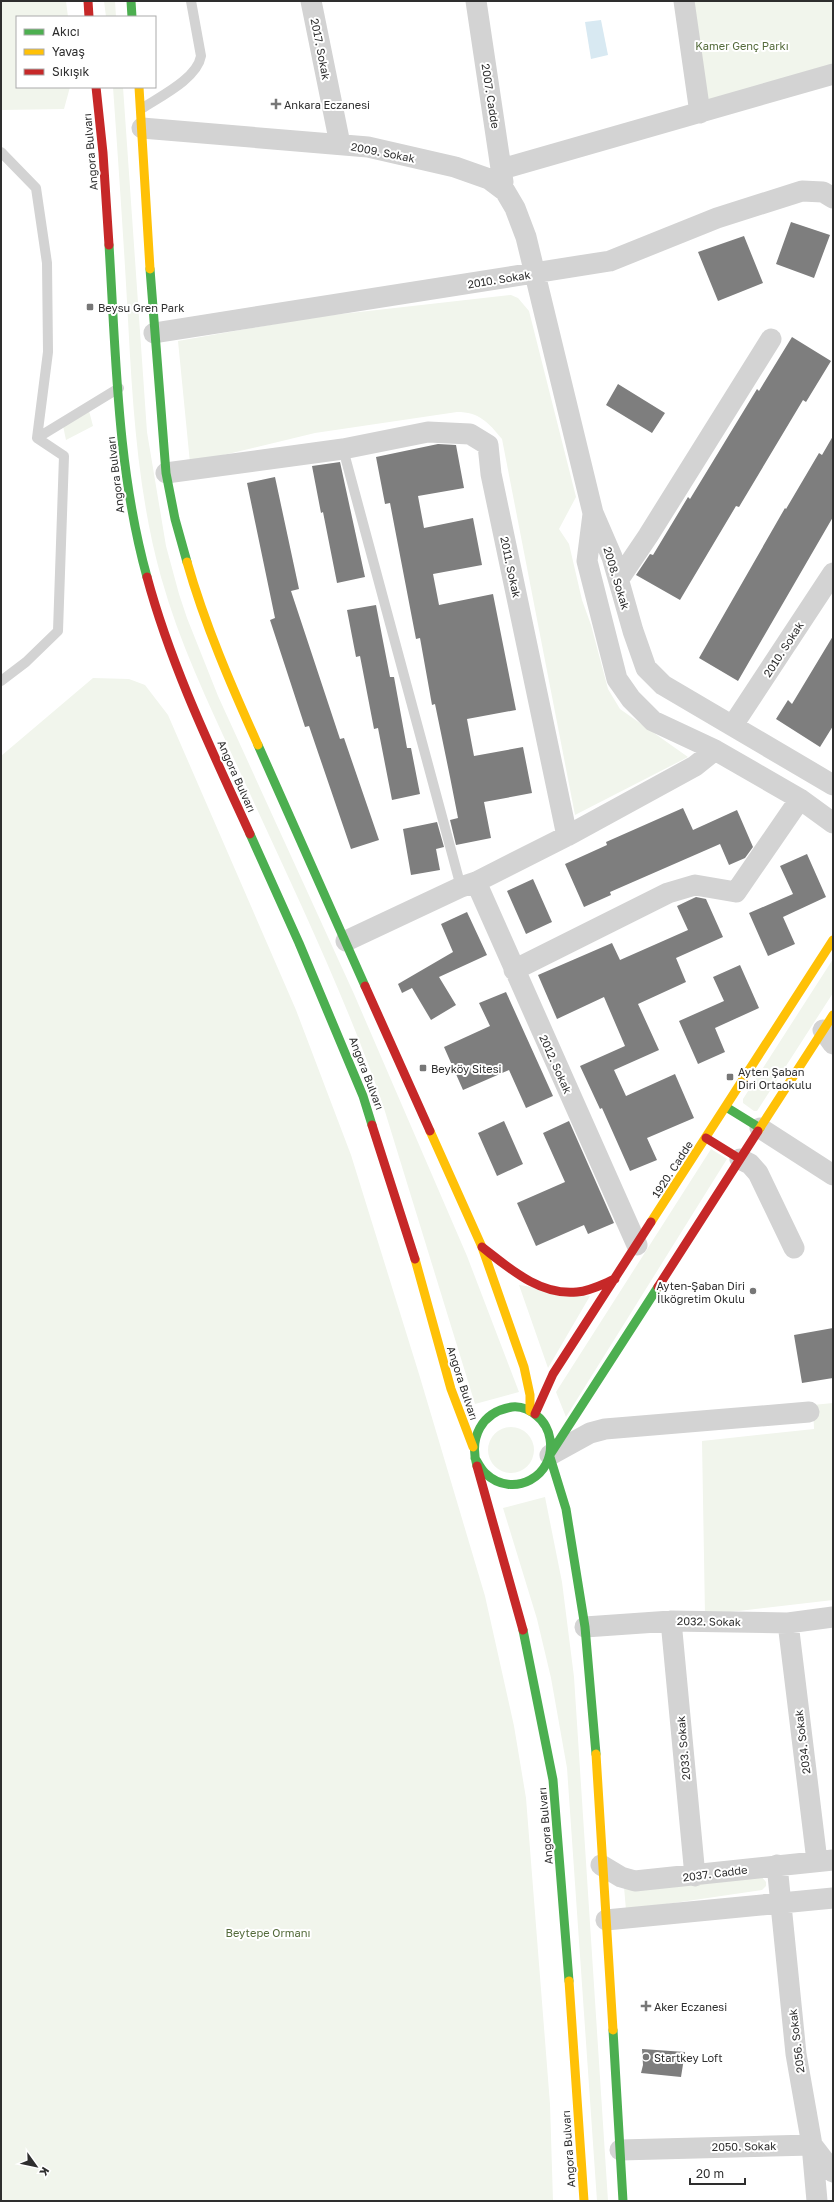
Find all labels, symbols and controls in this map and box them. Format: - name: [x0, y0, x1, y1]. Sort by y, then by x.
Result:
- legend: [16, 16, 156, 88]
- street label: 2017. Sokak: [309, 17, 333, 81]
- text: Akıcı: [52, 24, 80, 39]
- park label: Kamer Genç Parkı: [695, 39, 789, 52]
- text: Yavaş: [52, 44, 85, 59]
- street label: 2007. Cadde: [479, 63, 503, 129]
- text: Sıkışık: [52, 64, 89, 79]
- place label: Ankara Eczanesi: [284, 98, 370, 111]
- marker: Ankara Eczanesi: [271, 99, 281, 109]
- street label: Angora Bulvarı: [80, 113, 100, 191]
- street label: 2009. Sokak: [350, 139, 416, 165]
- street label: 2010. Sokak: [467, 268, 531, 290]
- place label: Beysu Gren Park: [98, 301, 185, 314]
- marker: Beysu Gren Park: [85, 302, 95, 312]
- street label: Angora Bulvarı: [104, 436, 126, 514]
- street label: 2011. Sokak: [498, 535, 524, 599]
- street label: 2008. Sokak: [601, 545, 633, 611]
- street label: 2010. Sokak: [760, 619, 806, 679]
- street label: Angora Bulvarı: [215, 738, 259, 814]
- street label: 2012. Sokak: [537, 1033, 575, 1095]
- street label: Angora Bulvarı: [347, 1035, 387, 1111]
- place label: Beyköy Sitesi: [431, 1062, 502, 1075]
- marker: Beyköy Sitesi: [418, 1063, 428, 1073]
- place label: Ayten Şaban Diri Ortaokulu: [738, 1065, 812, 1091]
- marker: Ayten Şaban Diri Ortaokulu: [725, 1072, 735, 1082]
- street label: 1920. Cadde: [649, 1138, 695, 1200]
- place label: Ayten-Şaban Diri İlköğretim Okulu: [656, 1279, 745, 1305]
- marker: Ayten-Şaban Diri İlköğretim Okulu: [748, 1286, 758, 1296]
- street label: Angora Bulvarı: [445, 1344, 481, 1422]
- street label: 2032. Sokak: [677, 1614, 741, 1628]
- street label: 2034. Sokak: [792, 1709, 812, 1775]
- street label: 2033. Sokak: [674, 1715, 692, 1781]
- street label: Angora Bulvarı: [535, 1787, 555, 1865]
- street label: 2037. Cadde: [682, 1863, 748, 1883]
- park label: Beytepe Ormanı: [226, 1926, 310, 1939]
- place label: Aker Eczanesi: [654, 2000, 727, 2013]
- marker: Aker Eczanesi: [641, 2001, 651, 2011]
- street label: 2056. Sokak: [786, 2008, 806, 2074]
- place label: Startkey Loft: [654, 2051, 723, 2064]
- marker: Startkey Loft: [641, 2052, 651, 2062]
- street label: Angora Bulvarı: [559, 2110, 577, 2188]
- street label: 2050. Sokak: [712, 2139, 776, 2153]
- north arrow: [16, 2146, 56, 2186]
- scale bar: [690, 2160, 745, 2186]
- text: K: [37, 2165, 52, 2179]
- text: 20 m: [696, 2166, 724, 2181]

